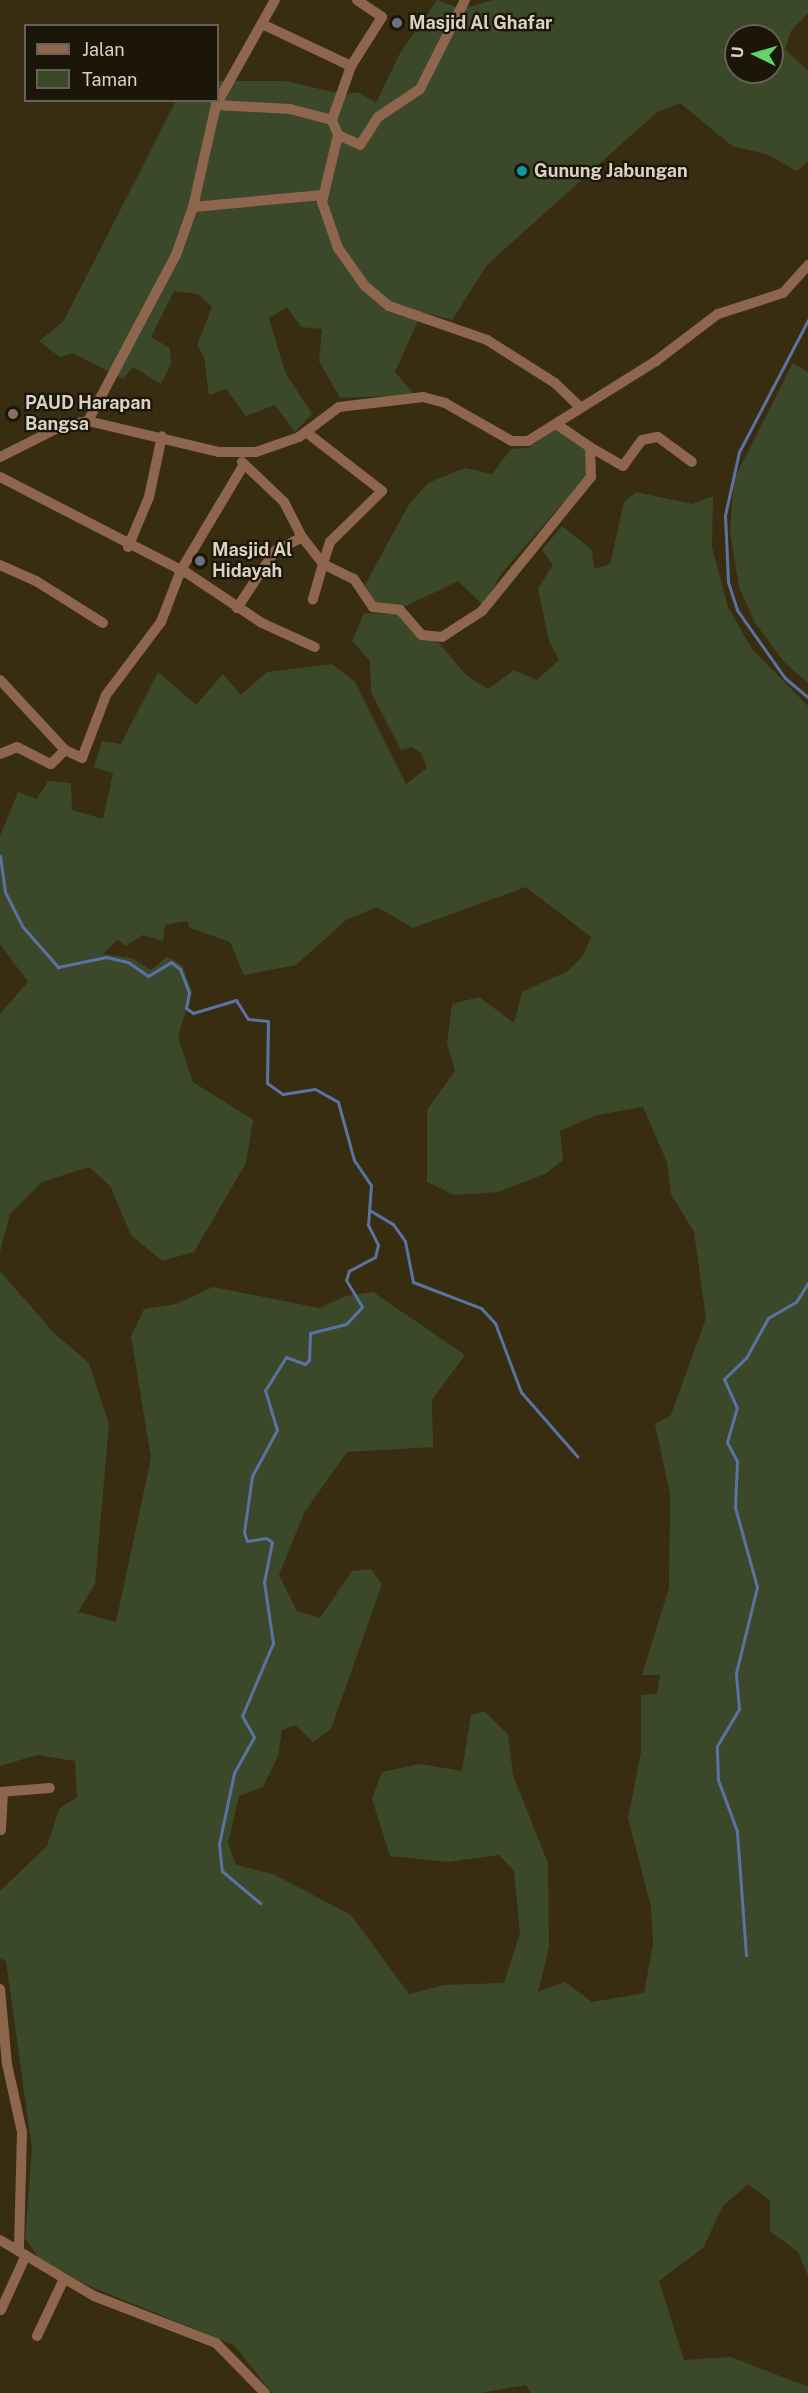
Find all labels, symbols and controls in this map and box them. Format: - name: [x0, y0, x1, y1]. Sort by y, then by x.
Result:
- place label: Masjid Al Ghafar: [409, 12, 552, 34]
- marker: Masjid Al Ghafar: [390, 16, 404, 30]
- legend: [24, 24, 219, 102]
- north arrow: [724, 24, 784, 84]
- text: Jalan: [82, 39, 125, 60]
- text: U: [728, 46, 748, 59]
- text: Taman: [82, 69, 137, 90]
- place label: Gunung Jabungan: [534, 160, 688, 182]
- marker: Gunung Jabungan: [515, 164, 529, 178]
- place label: PAUD Harapan Bangsa: [25, 393, 151, 436]
- marker: PAUD Harapan Bangsa: [6, 407, 20, 421]
- place label: Masjid Al Hidayah: [212, 540, 292, 582]
- marker: Masjid Al Hidayah: [193, 554, 207, 568]

